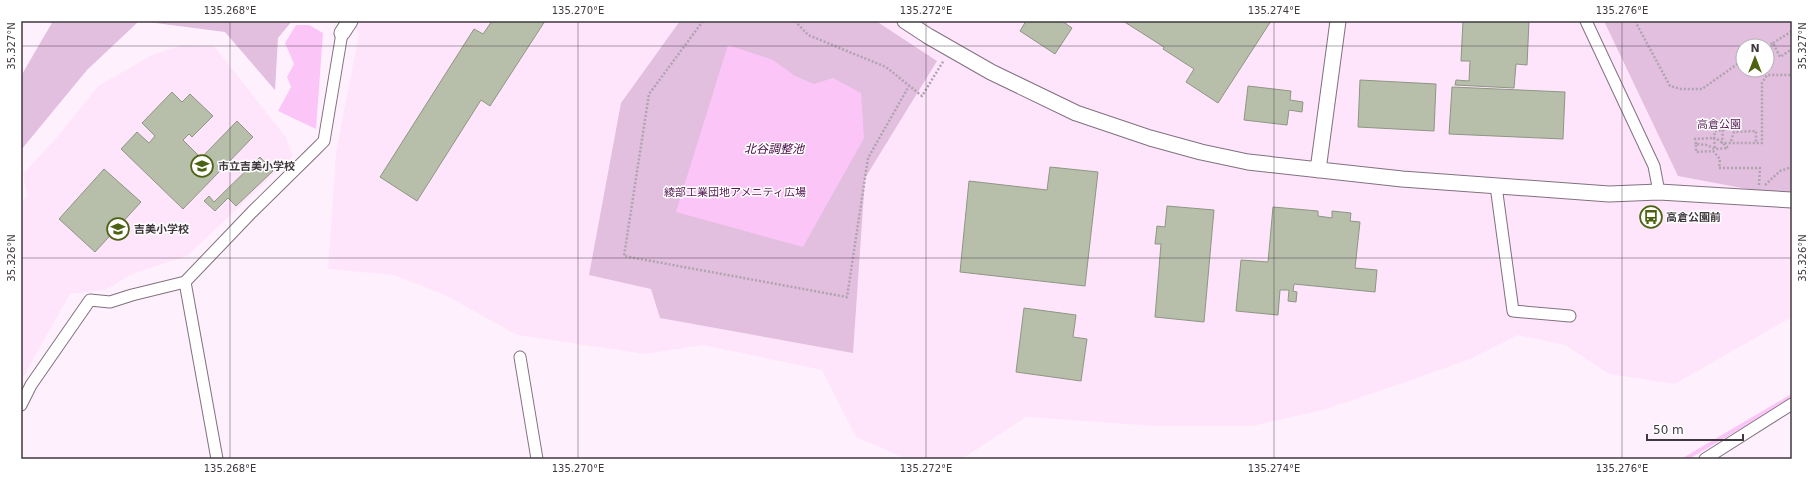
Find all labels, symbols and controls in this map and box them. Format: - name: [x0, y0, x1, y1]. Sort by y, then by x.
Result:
- text: 135.268°E: [204, 5, 256, 16]
- text: 135.270°E: [552, 5, 604, 16]
- text: 135.272°E: [900, 5, 952, 16]
- text: 135.274°E: [1248, 5, 1300, 16]
- text: 135.276°E: [1596, 5, 1648, 16]
- text: 35.327°N: [6, 22, 17, 70]
- text: 35.327°N: [1797, 22, 1808, 70]
- north arrow: [1735, 38, 1775, 78]
- text: N: [1750, 42, 1760, 55]
- park label: 高倉公園: [1697, 118, 1741, 131]
- water label: 北谷調整池: [744, 142, 805, 156]
- school or university icon: 市立吉美小学校: [189, 153, 215, 179]
- place label: 市立吉美小学校: [218, 160, 295, 173]
- park label: 綾部工業団地アメニティ広場: [664, 186, 806, 199]
- bus stop icon: 高倉公園前: [1638, 204, 1664, 230]
- place label: 高倉公園前: [1666, 211, 1721, 224]
- school or university icon: 吉美小学校: [105, 216, 131, 242]
- place label: 吉美小学校: [134, 223, 189, 236]
- text: 35.326°N: [6, 234, 17, 282]
- text: 35.326°N: [1797, 234, 1808, 282]
- scale bar: [1647, 416, 1743, 442]
- text: 50 m: [1653, 423, 1684, 437]
- text: 135.268°E: [204, 463, 256, 474]
- text: 135.270°E: [552, 463, 604, 474]
- text: 135.272°E: [900, 463, 952, 474]
- text: 135.274°E: [1248, 463, 1300, 474]
- text: 135.276°E: [1596, 463, 1648, 474]

